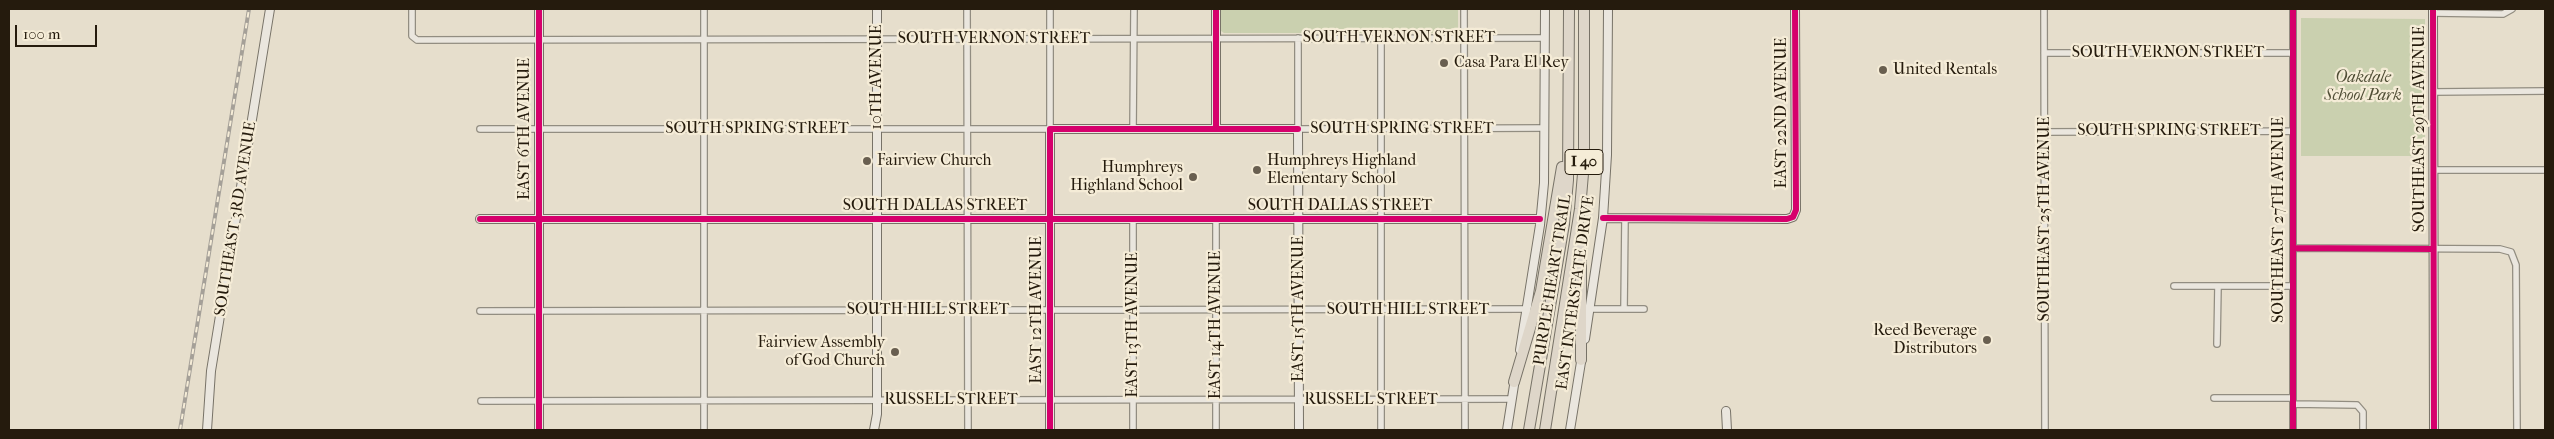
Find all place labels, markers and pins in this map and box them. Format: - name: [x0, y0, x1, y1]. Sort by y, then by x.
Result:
- place label: Casa Para El Rey: [1454, 53, 1569, 73]
- marker: Casa Para El Rey: [1438, 57, 1450, 69]
- place label: United Rentals: [1893, 60, 1997, 80]
- marker: United Rentals: [1877, 64, 1889, 76]
- place label: Fairview Church: [877, 151, 992, 171]
- place label: Humphreys Highland Elementary School: [1267, 151, 1416, 189]
- marker: Fairview Church: [861, 155, 873, 167]
- place label: Humphreys Highland School: [1070, 158, 1183, 196]
- marker: Humphreys Highland Elementary School: [1251, 164, 1263, 176]
- marker: Humphreys Highland School: [1187, 171, 1199, 183]
- place label: Reed Beverage Distributors: [1873, 321, 1977, 359]
- place label: Fairview Assembly of God Church: [758, 333, 885, 371]
- marker: Reed Beverage Distributors: [1981, 334, 1993, 346]
- marker: Fairview Assembly of God Church: [889, 346, 901, 358]

